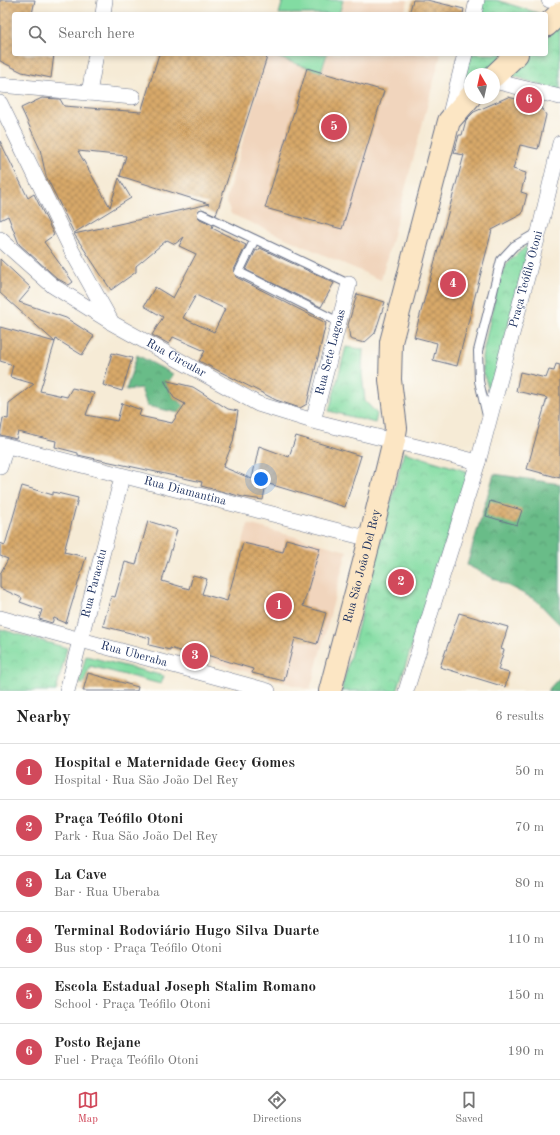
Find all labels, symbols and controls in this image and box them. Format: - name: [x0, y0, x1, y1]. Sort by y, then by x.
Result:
- search box: [12, 12, 548, 56]
- icon: search: [26, 23, 48, 45]
- text: Search here: [58, 27, 135, 42]
- north arrow: [464, 68, 500, 104]
- pin: 6: [516, 85, 542, 115]
- pin: 5: [321, 112, 347, 142]
- street label: Praça Teófilo Otoni: [508, 229, 545, 329]
- pin: 4: [440, 269, 466, 299]
- street label: Rua Sete Lagoas: [314, 308, 348, 396]
- street label: Rua Circular: [144, 337, 208, 380]
- your location: [251, 469, 271, 489]
- street label: Rua Diamantina: [142, 475, 228, 508]
- street label: Rua São João Del Rey: [342, 508, 383, 624]
- street label: Rua Paracatu: [80, 547, 109, 619]
- pin: 2: [388, 567, 414, 597]
- pin: 1: [266, 591, 292, 621]
- street label: Rua Uberaba: [100, 640, 169, 669]
- pin: 3: [182, 641, 208, 671]
- text: Nearby: [16, 709, 71, 726]
- text: 6 results: [495, 710, 544, 723]
- text: Hospital e Maternidade Gecy Gomes: [54, 756, 295, 771]
- text: 1: [25, 765, 33, 778]
- text: 50 m: [515, 765, 544, 778]
- text: Hospital · Rua São João Del Rey: [54, 774, 238, 787]
- text: Praça Teófilo Otoni: [54, 812, 183, 827]
- text: 2: [25, 821, 33, 834]
- text: 70 m: [515, 821, 544, 834]
- text: Park · Rua São João Del Rey: [54, 830, 218, 843]
- text: La Cave: [54, 868, 107, 883]
- text: 3: [25, 877, 33, 890]
- text: 80 m: [515, 877, 544, 890]
- text: Bar · Rua Uberaba: [54, 886, 160, 899]
- text: Terminal Rodoviário Hugo Silva Duarte: [54, 924, 319, 939]
- text: 4: [25, 933, 33, 946]
- text: 110 m: [507, 933, 544, 946]
- text: Bus stop · Praça Teófilo Otoni: [54, 942, 222, 955]
- text: Escola Estadual Joseph Stalim Romano: [54, 980, 316, 995]
- text: 5: [25, 989, 33, 1002]
- text: 150 m: [507, 989, 544, 1002]
- text: School · Praça Teófilo Otoni: [54, 998, 210, 1011]
- text: Posto Rejane: [54, 1036, 141, 1051]
- text: 6: [25, 1045, 33, 1058]
- text: 190 m: [507, 1045, 544, 1058]
- text: Fuel · Praça Teófilo Otoni: [54, 1054, 198, 1067]
- tab: Map: [77, 1089, 99, 1127]
- tab: Directions: [253, 1089, 301, 1127]
- tab: Saved: [455, 1089, 483, 1127]

